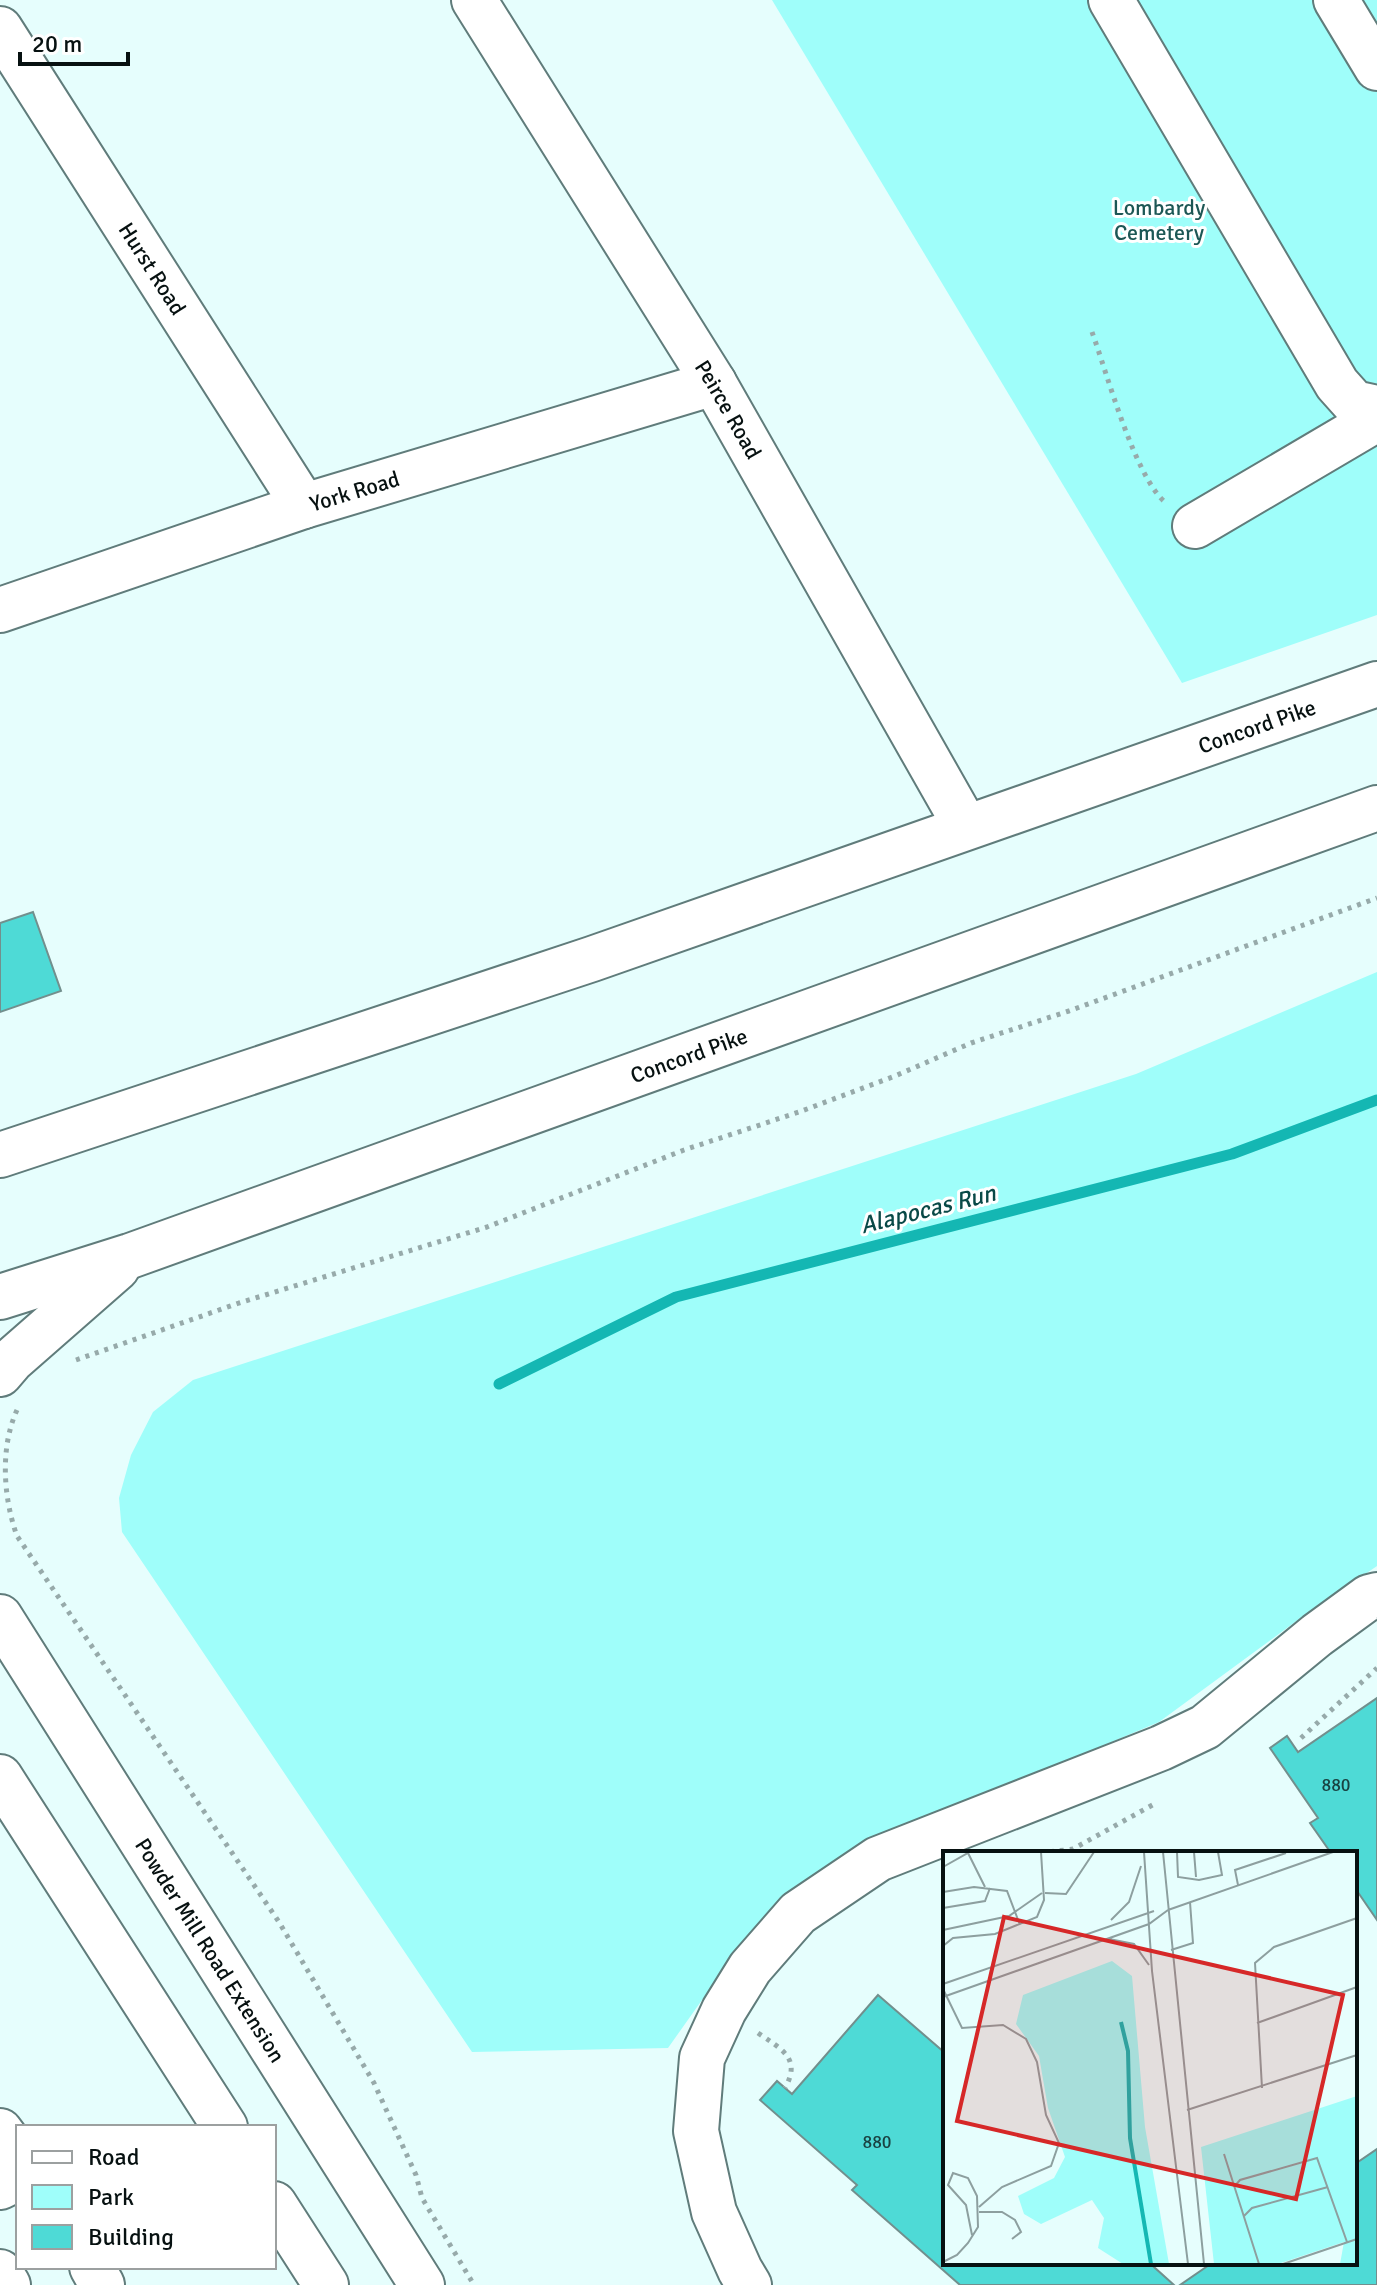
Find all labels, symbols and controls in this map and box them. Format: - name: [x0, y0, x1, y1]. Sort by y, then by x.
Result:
- scale bar: [20, 16, 128, 66]
- text: 20 m: [32, 29, 82, 59]
- park label: Lombardy Cemetery: [1113, 194, 1206, 246]
- street label: Hurst Road: [113, 218, 192, 320]
- street label: Peirce Road: [689, 355, 767, 464]
- street label: York Road: [307, 465, 403, 518]
- street label: Concord Pike: [1195, 694, 1319, 760]
- street label: Concord Pike: [627, 1022, 751, 1089]
- water label: Alapocas Run: [857, 1178, 1000, 1240]
- house number: 880: [1321, 1774, 1351, 1796]
- street label: Powder Mill Road Extension: [129, 1833, 291, 2068]
- inset map: [943, 1851, 1357, 2265]
- legend: [16, 2125, 276, 2269]
- house number: 880: [862, 2131, 892, 2153]
- text: Road: [88, 2142, 139, 2172]
- text: Park: [88, 2182, 134, 2212]
- text: Building: [88, 2222, 174, 2252]

